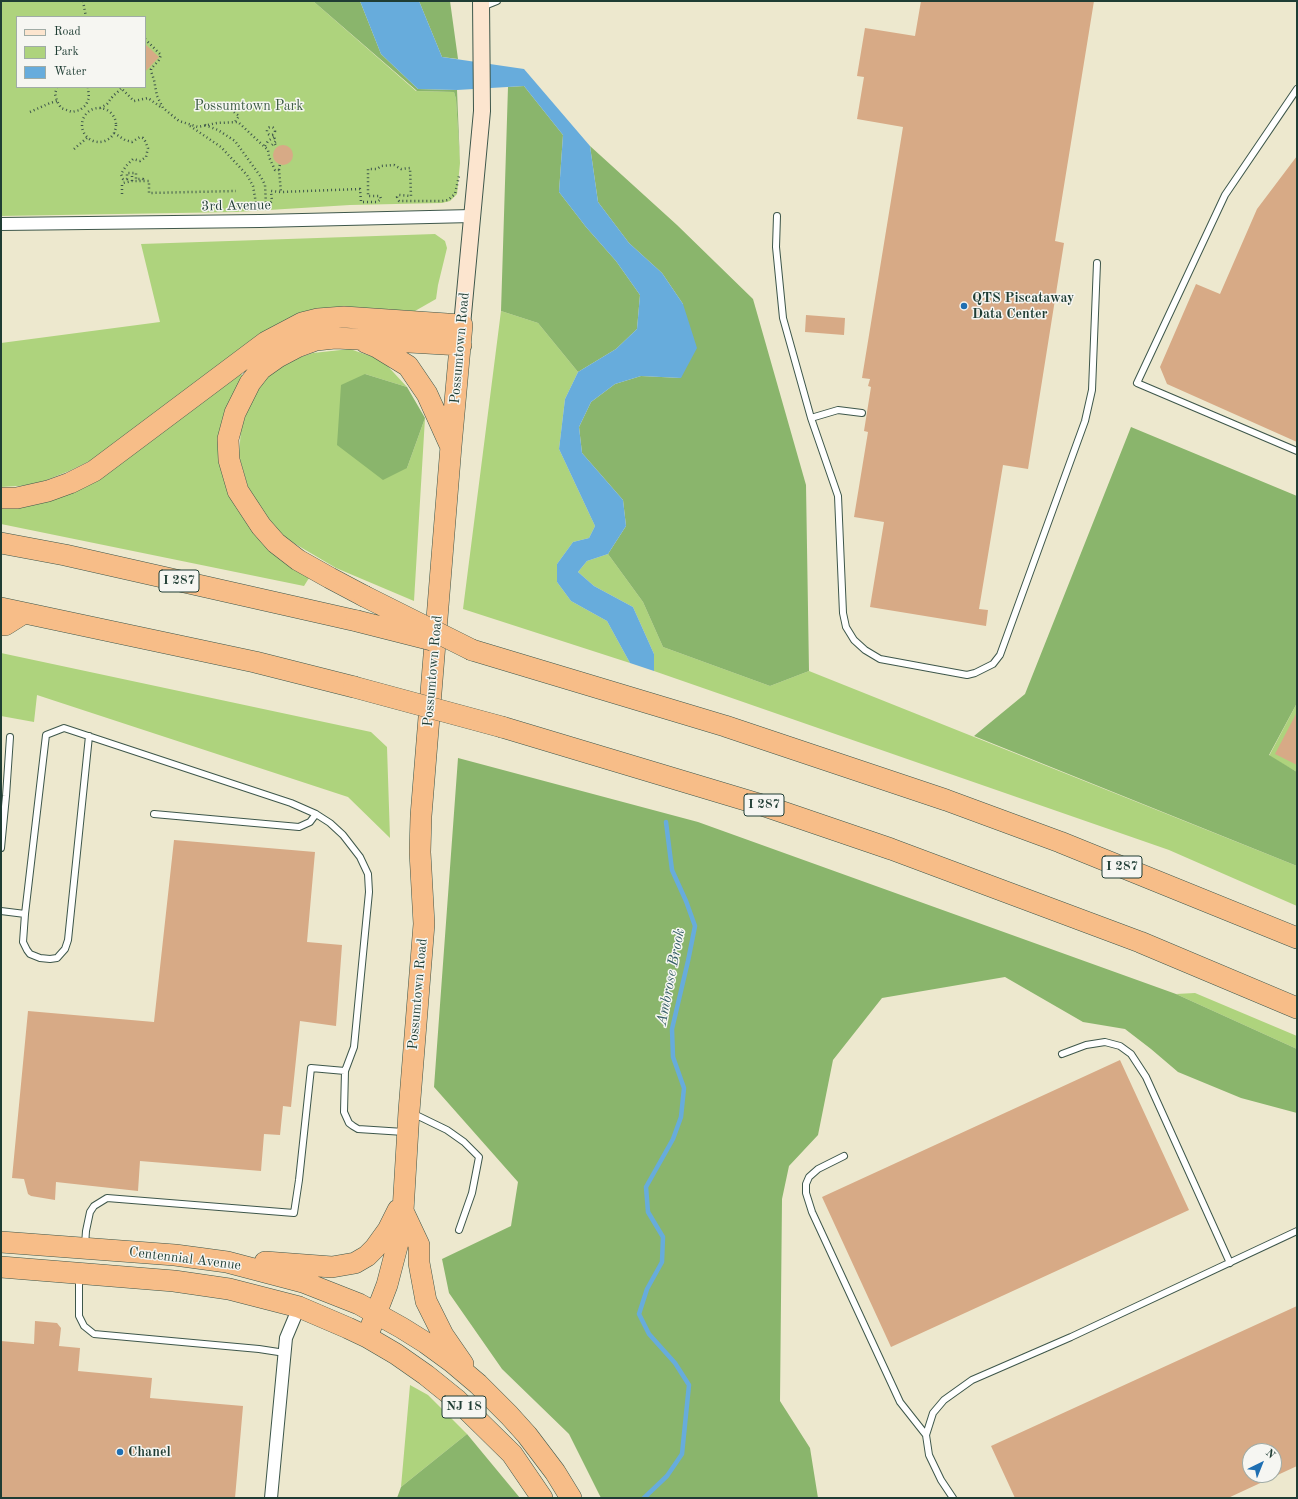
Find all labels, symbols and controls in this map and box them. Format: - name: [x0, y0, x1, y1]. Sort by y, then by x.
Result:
- legend: [16, 16, 146, 88]
- text: Road: [54, 26, 81, 38]
- text: Park: [54, 46, 79, 58]
- text: Water: [54, 66, 86, 78]
- park label: Possumtown Park: [194, 98, 304, 114]
- street label: 3rd Avenue: [201, 197, 271, 215]
- place label: QTS Piscataway Data Center: [972, 290, 1074, 322]
- street label: Possumtown Road: [447, 292, 473, 404]
- marker: QTS Piscataway Data Center: [959, 301, 969, 311]
- road number: I 287: [159, 570, 199, 592]
- street label: Possumtown Road: [420, 615, 446, 727]
- road number: I 287: [744, 794, 784, 816]
- road number: I 287: [1102, 856, 1142, 878]
- water label: Ambrose Brook: [653, 927, 689, 1027]
- street label: Possumtown Road: [405, 938, 431, 1050]
- street label: Centennial Avenue: [128, 1244, 242, 1274]
- road number: NJ 18: [442, 1396, 486, 1418]
- north arrow: [1242, 1443, 1282, 1483]
- place label: Chanel: [128, 1444, 171, 1460]
- marker: Chanel: [115, 1447, 125, 1457]
- text: N: [1263, 1448, 1277, 1461]

